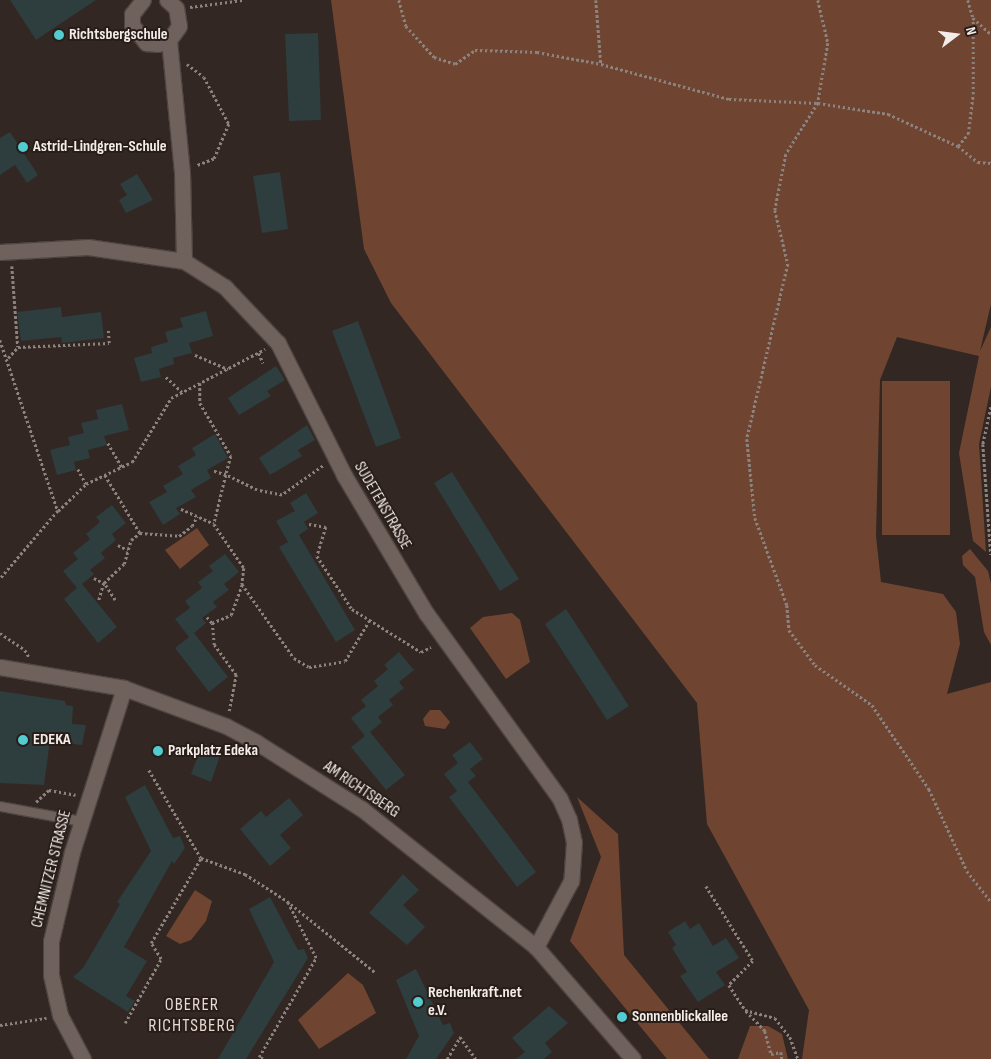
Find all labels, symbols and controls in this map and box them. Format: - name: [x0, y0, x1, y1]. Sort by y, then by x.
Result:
- north arrow: [931, 10, 981, 60]
- place label: Richtsbergschule: [69, 25, 168, 45]
- text: N: [962, 25, 980, 37]
- marker: Richtsbergschule: [53, 29, 65, 41]
- place label: Astrid-Lindgren-Schule: [33, 137, 167, 157]
- marker: Astrid-Lindgren-Schule: [17, 141, 29, 153]
- street label: SUDETENSTRASSE: [349, 459, 415, 553]
- place label: EDEKA: [33, 730, 71, 750]
- marker: EDEKA: [17, 734, 29, 746]
- place label: Parkplatz Edeka: [168, 741, 258, 761]
- marker: Parkplatz Edeka: [152, 745, 164, 757]
- street label: AM RICHTSBERG: [319, 758, 403, 822]
- street label: CHEMNITZER STRASSE: [28, 808, 76, 930]
- place label: Rechenkraft.net e.V.: [428, 983, 522, 1021]
- district label: OBERER RICHTSBERG: [147, 995, 237, 1038]
- marker: Rechenkraft.net e.V.: [412, 996, 424, 1008]
- place label: Sonnenblickallee: [632, 1007, 728, 1027]
- marker: Sonnenblickallee: [616, 1011, 628, 1023]

